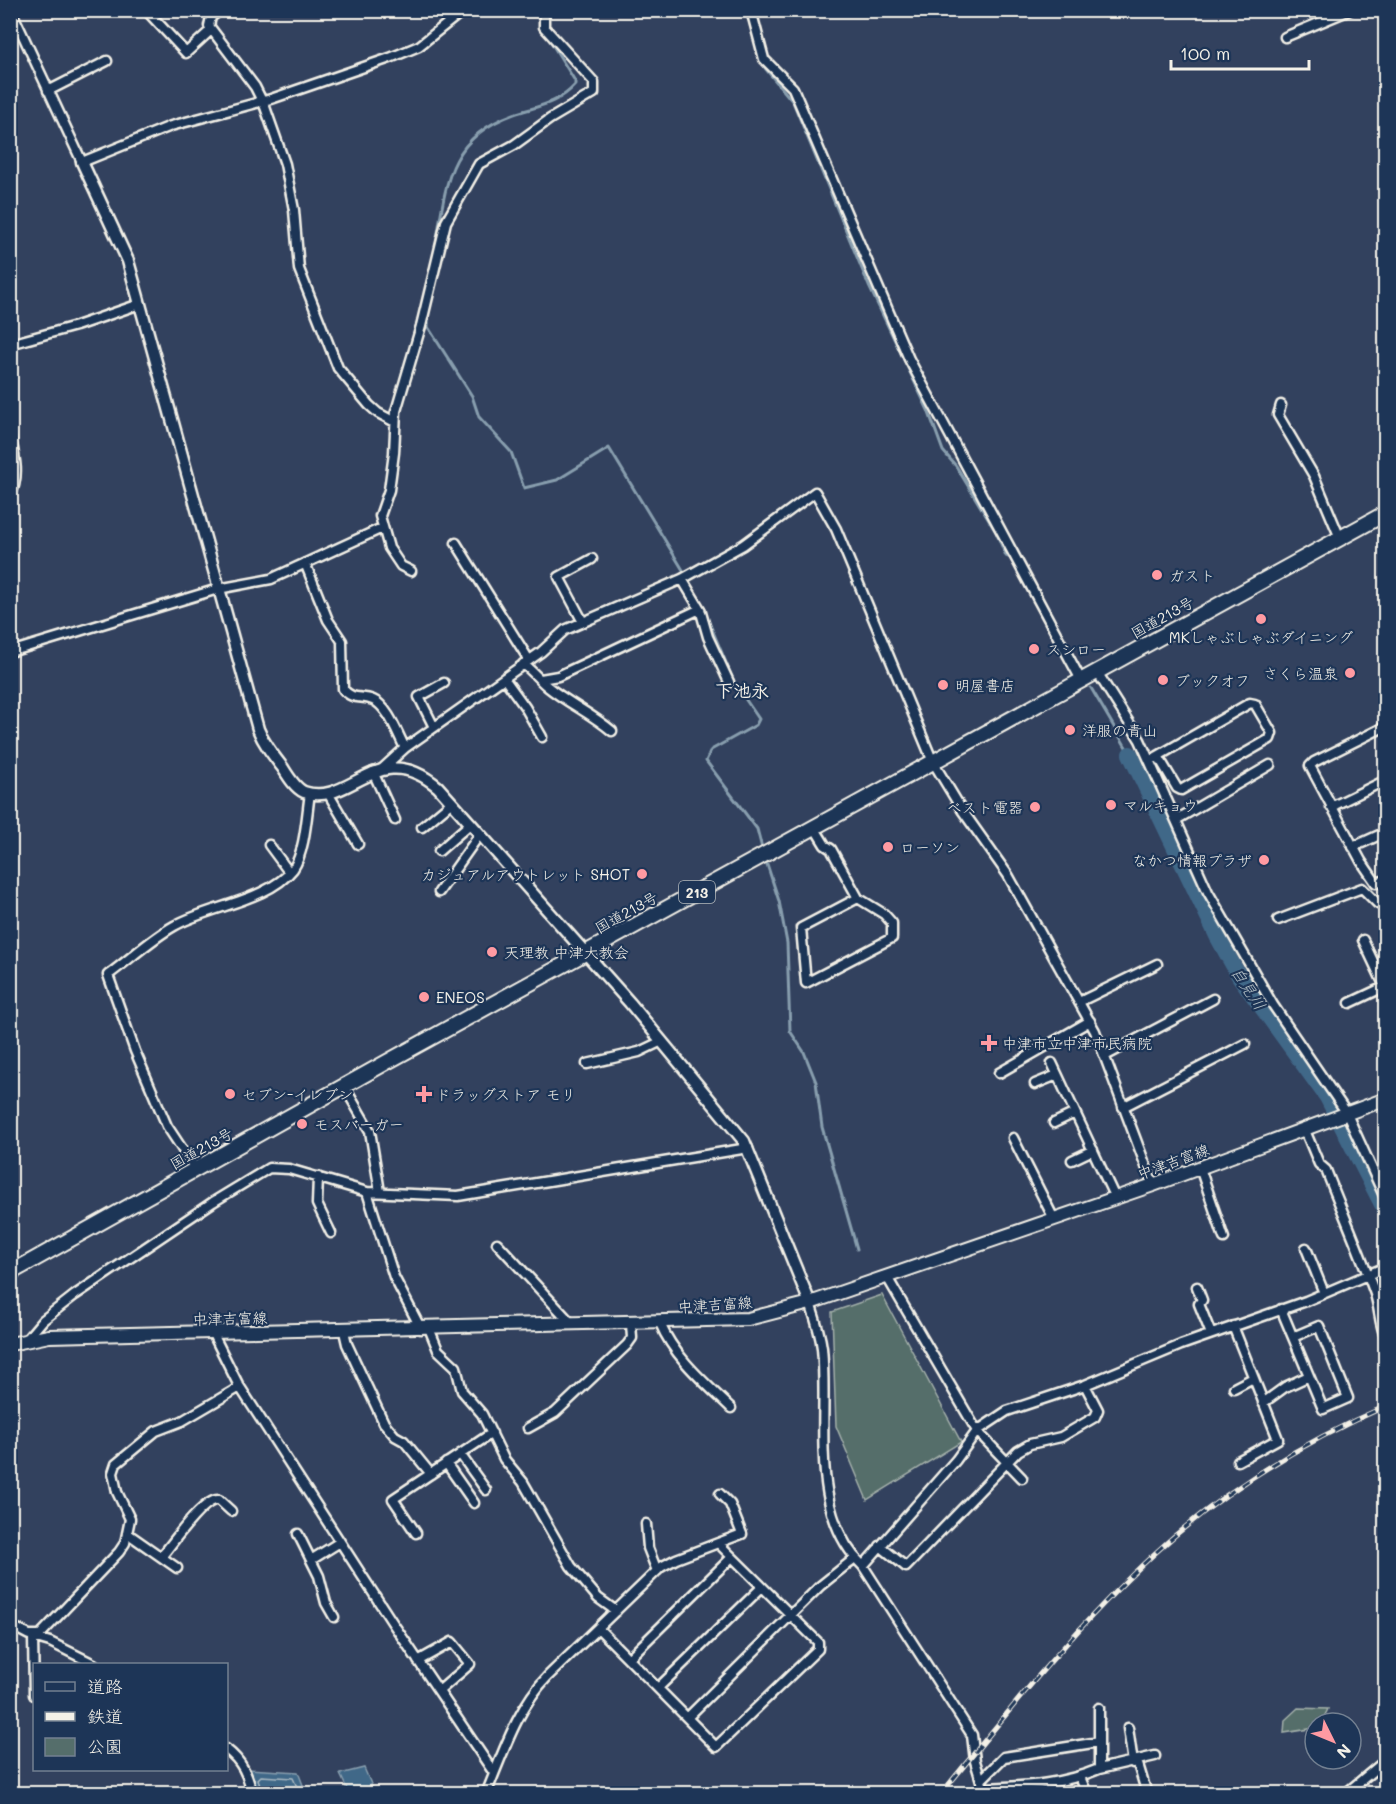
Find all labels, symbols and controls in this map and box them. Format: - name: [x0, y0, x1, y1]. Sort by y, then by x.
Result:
- scale bar: [1171, 33, 1309, 71]
- text: 100 m: [1180, 41, 1230, 65]
- place label: ガスト: [1169, 565, 1216, 585]
- marker: ガスト: [1150, 568, 1164, 582]
- street label: 国道213号: [1127, 592, 1197, 642]
- marker: MKしゃぶしゃぶダイニング: [1254, 612, 1268, 626]
- place label: MKしゃぶしゃぶダイニング: [1169, 627, 1353, 647]
- place label: スシロー: [1046, 639, 1106, 659]
- marker: スシロー: [1027, 642, 1041, 656]
- place label: さくら温泉: [1263, 663, 1338, 683]
- marker: さくら温泉: [1343, 666, 1357, 680]
- place label: ブックオフ: [1175, 670, 1250, 690]
- marker: ブックオフ: [1156, 673, 1170, 687]
- place label: 明屋書店: [955, 675, 1015, 695]
- district label: 下池永: [715, 678, 769, 702]
- marker: 明屋書店: [936, 678, 950, 692]
- place label: 洋服の青山: [1082, 720, 1157, 740]
- marker: 洋服の青山: [1063, 723, 1077, 737]
- place label: マルキョウ: [1123, 795, 1198, 815]
- place label: ベスト電器: [947, 797, 1023, 817]
- marker: マルキョウ: [1104, 798, 1118, 812]
- marker: ベスト電器: [1028, 800, 1042, 814]
- place label: ローソン: [900, 837, 960, 857]
- marker: ローソン: [881, 840, 895, 854]
- place label: なかつ情報プラザ: [1132, 850, 1252, 870]
- marker: なかつ情報プラザ: [1257, 853, 1271, 867]
- place label: カジュアルアウトレット SHOT: [421, 864, 630, 884]
- marker: カジュアルアウトレット SHOT: [635, 867, 649, 881]
- road number: 213: [679, 881, 715, 903]
- street label: 国道213号: [591, 887, 661, 937]
- place label: 天理教 中津大教会: [504, 942, 629, 962]
- marker: 天理教 中津大教会: [485, 945, 499, 959]
- water label: 自見川: [1227, 962, 1271, 1014]
- place label: ENEOS: [436, 987, 485, 1007]
- marker: ENEOS: [417, 990, 431, 1004]
- place label: 中津市立中津市民病院: [1002, 1033, 1152, 1053]
- marker: 中津市立中津市民病院: [980, 1034, 998, 1052]
- place label: セブン-イレブン: [242, 1084, 353, 1104]
- place label: ドラッグストア モリ: [436, 1084, 576, 1104]
- marker: セブン-イレブン: [223, 1087, 237, 1101]
- marker: ドラッグストア モリ: [417, 1087, 431, 1101]
- place label: モスバーガー: [314, 1114, 404, 1134]
- marker: モスバーガー: [295, 1117, 309, 1131]
- street label: 国道213号: [166, 1123, 236, 1173]
- street label: 中津吉富線: [1134, 1139, 1212, 1183]
- street label: 中津吉富線: [677, 1291, 753, 1317]
- street label: 中津吉富線: [192, 1307, 268, 1329]
- legend: [33, 1663, 228, 1771]
- text: 道路: [87, 1674, 123, 1698]
- text: 鉄道: [87, 1704, 123, 1728]
- north arrow: [1303, 1711, 1363, 1771]
- text: 公園: [87, 1734, 123, 1758]
- text: N: [1333, 1740, 1356, 1763]

